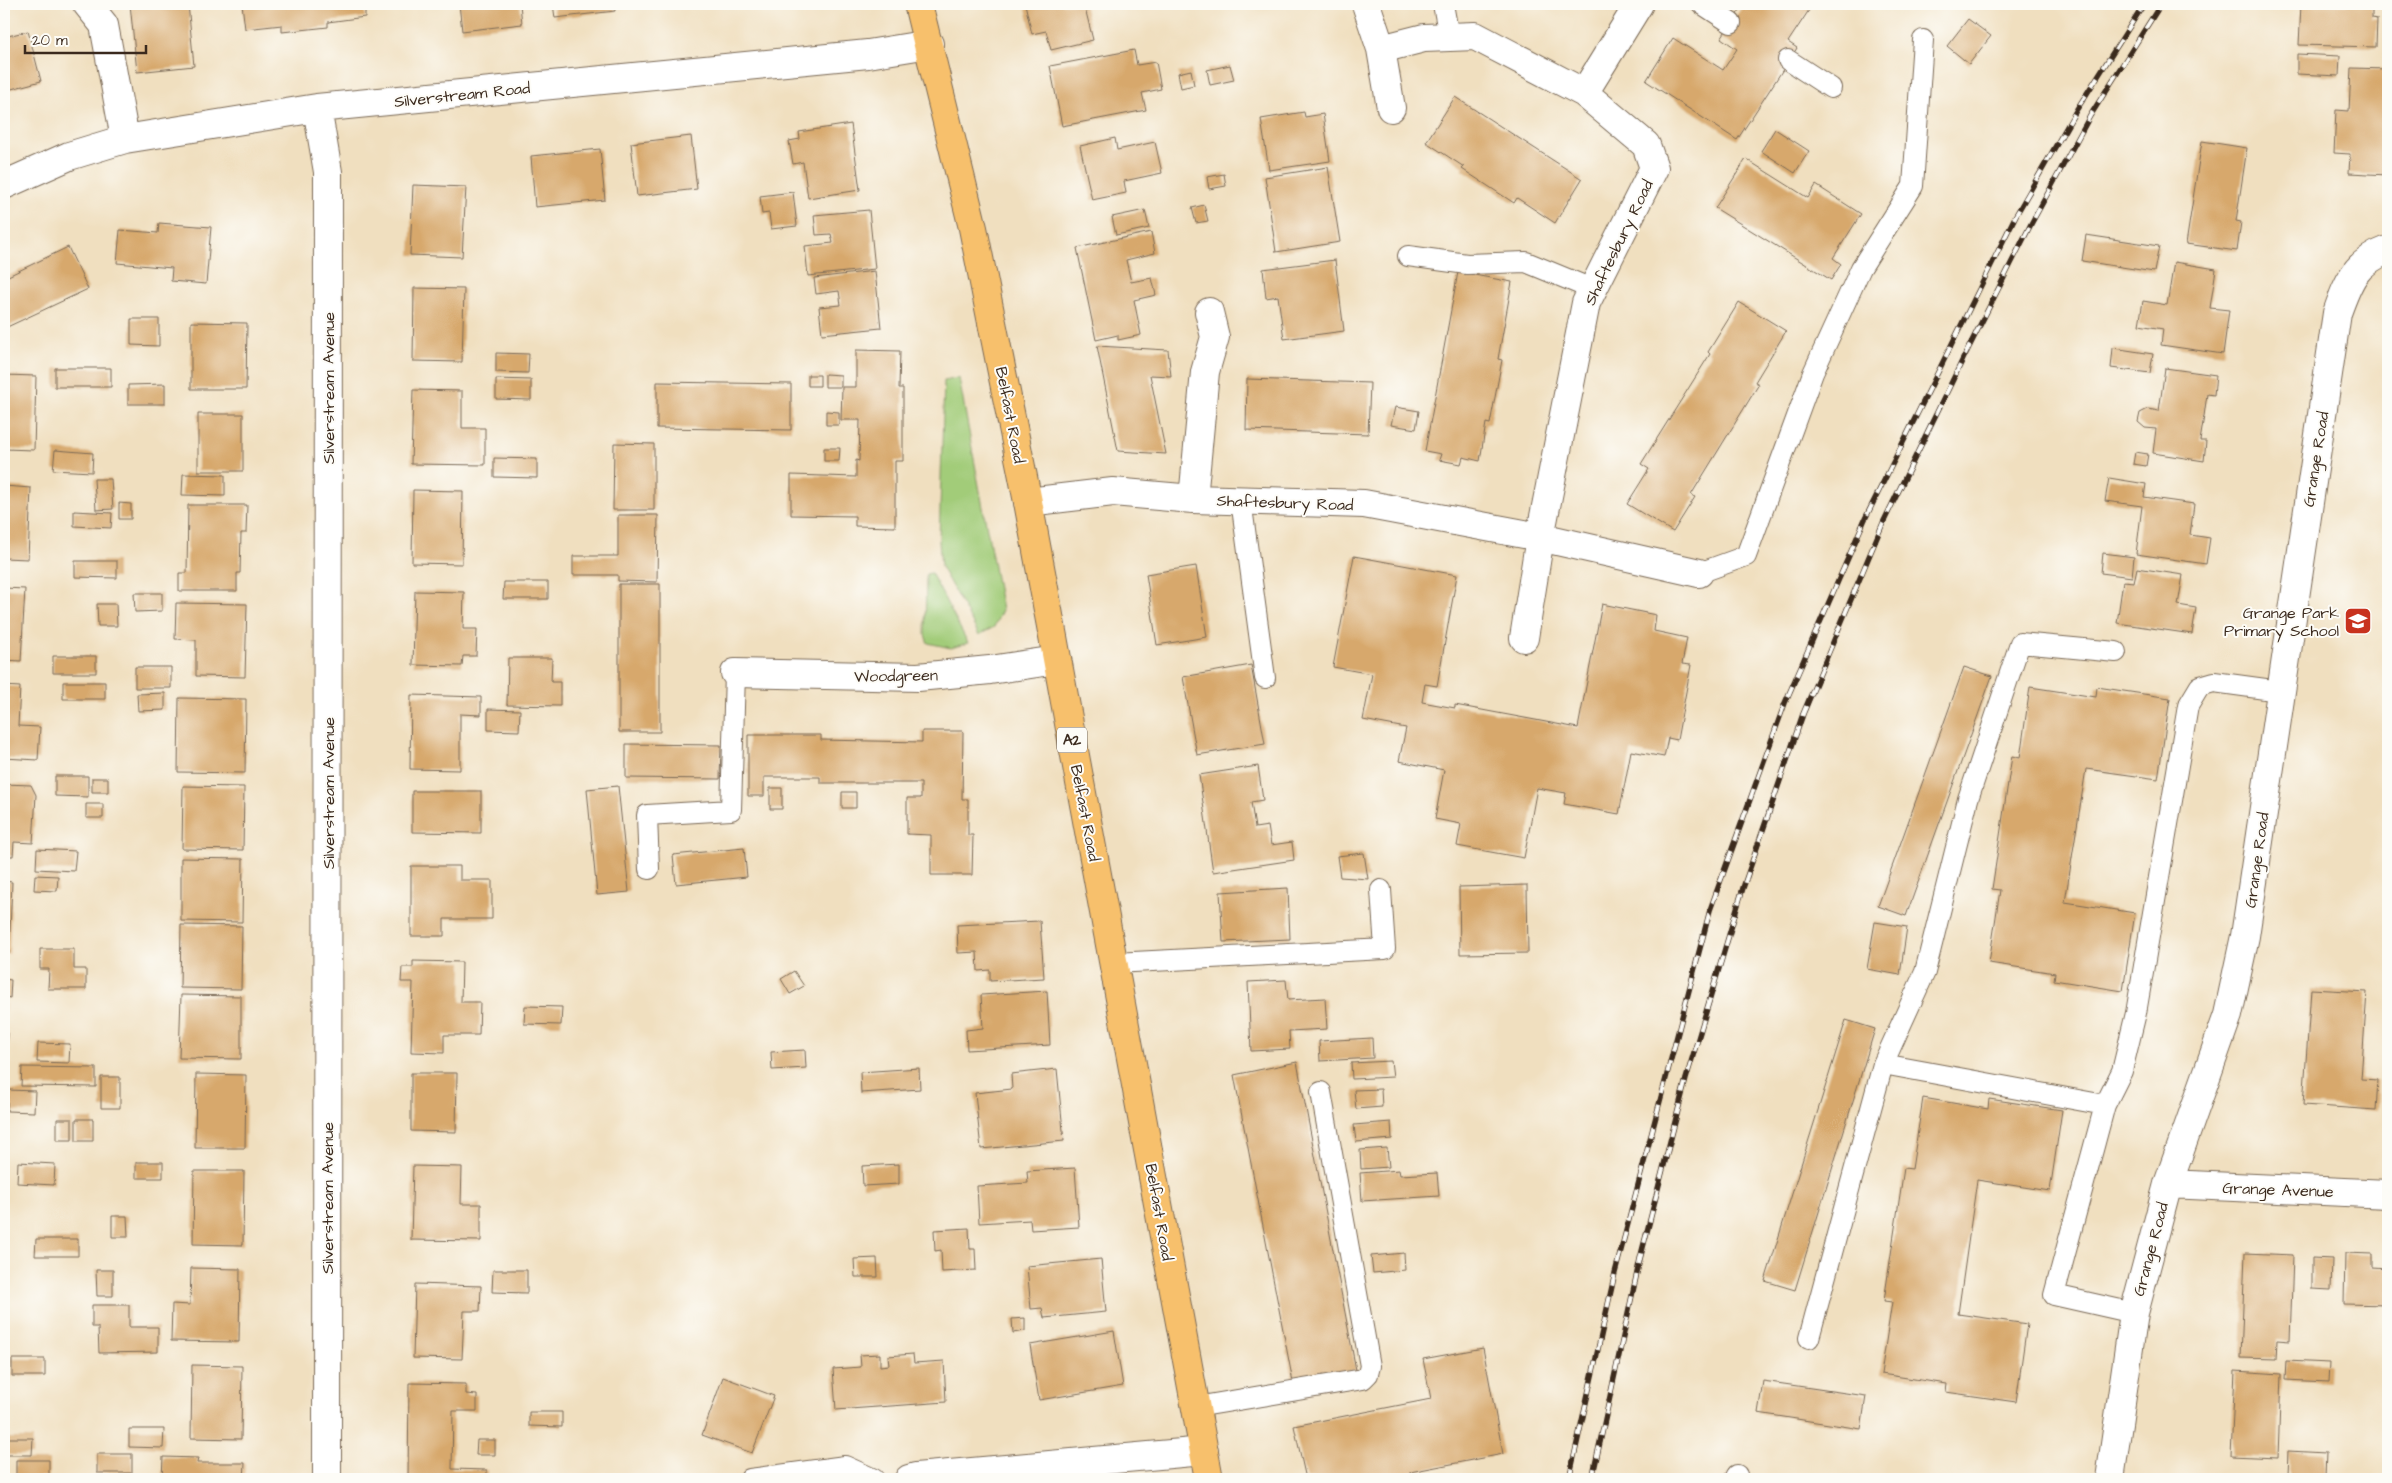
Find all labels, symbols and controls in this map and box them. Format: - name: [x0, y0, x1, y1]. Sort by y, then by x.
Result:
- scale bar: [25, 22, 146, 54]
- text: 20 m: [32, 30, 68, 51]
- street label: Silverstream Road: [393, 77, 531, 113]
- street label: Shaftesbury Road: [1579, 176, 1660, 309]
- street label: Silverstream Avenue: [318, 312, 340, 464]
- street label: Belfast Road: [990, 365, 1030, 465]
- street label: Grange Road: [2298, 410, 2335, 508]
- street label: Shaftesbury Road: [1216, 490, 1354, 517]
- place label: Grange Park Primary School: [2224, 602, 2339, 643]
- school or university icon: Grange Park Primary School: [2343, 606, 2373, 636]
- street label: Woodgreen: [854, 664, 938, 689]
- street label: Silverstream Avenue: [318, 717, 340, 869]
- road number: A2: [1057, 728, 1087, 752]
- street label: Belfast Road: [1065, 763, 1105, 863]
- street label: Grange Road: [2239, 811, 2276, 909]
- street label: Silverstream Avenue: [317, 1122, 339, 1274]
- street label: Belfast Road: [1140, 1162, 1178, 1262]
- street label: Grange Avenue: [2222, 1177, 2334, 1204]
- street label: Grange Road: [2128, 1200, 2175, 1299]

